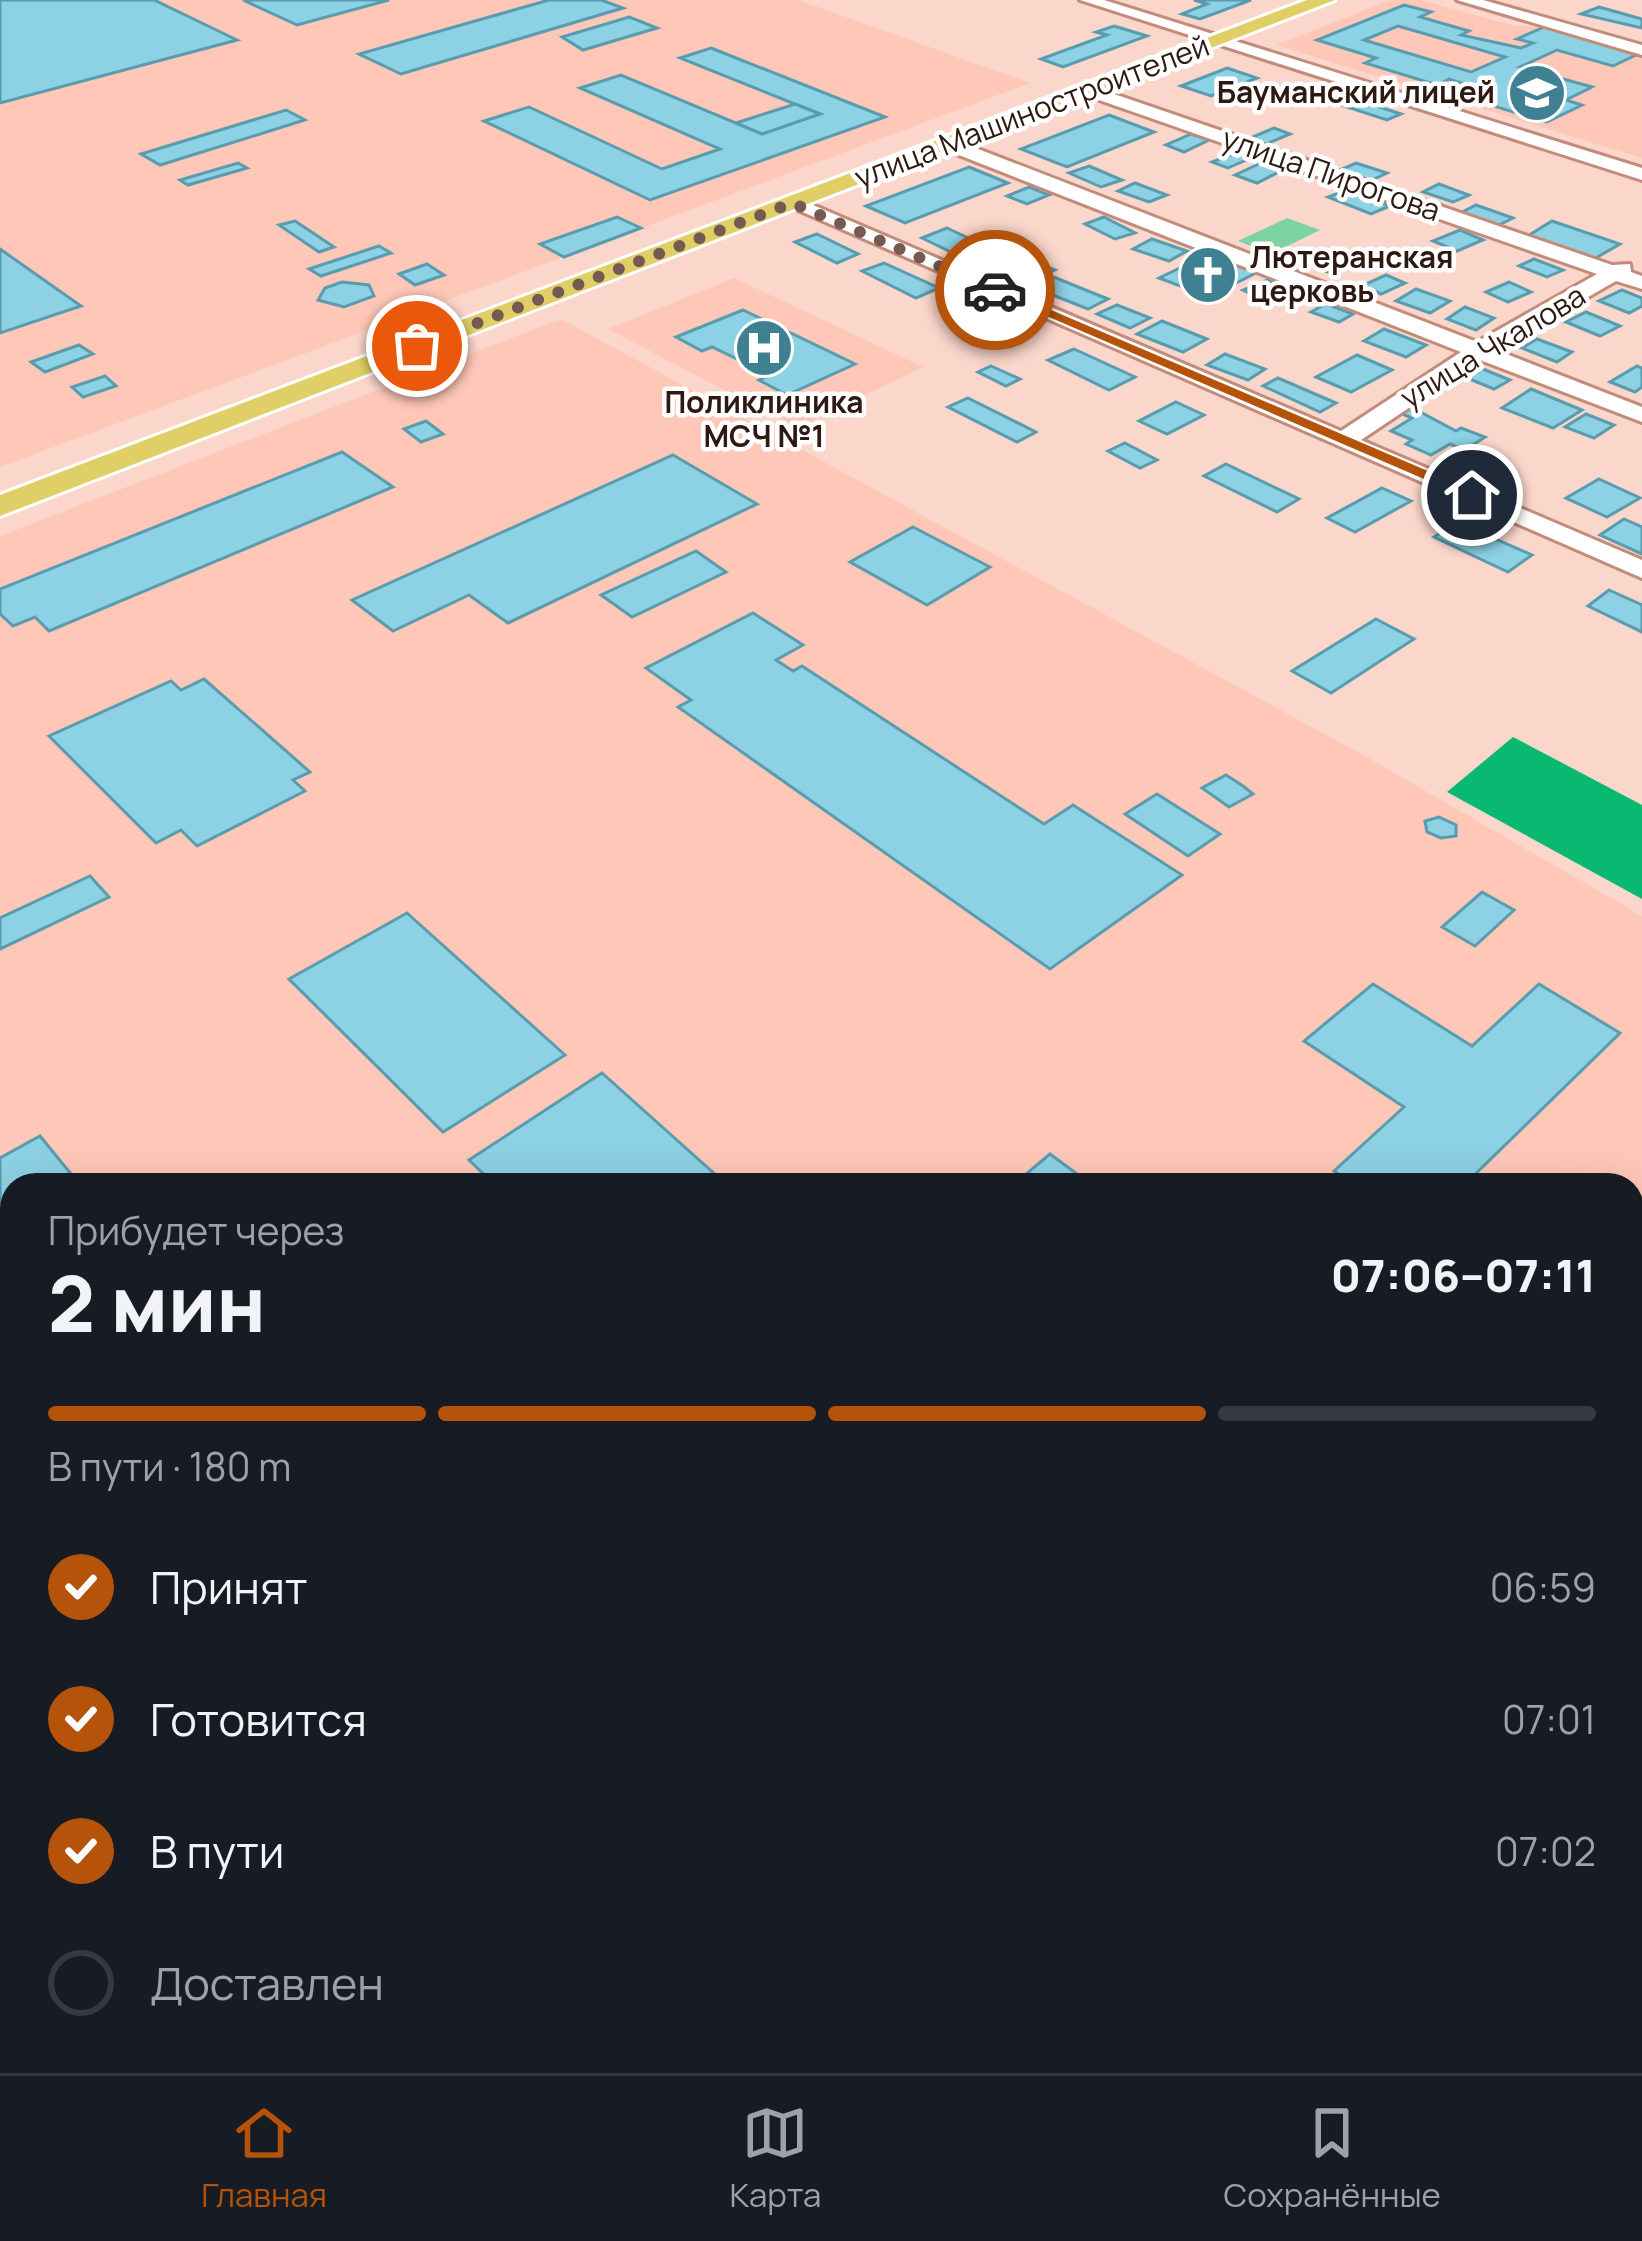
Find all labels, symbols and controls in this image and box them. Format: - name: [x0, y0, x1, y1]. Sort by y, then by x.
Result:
- street label: улица Машиностроителей: [848, 24, 1215, 197]
- school or university icon: Бауманский лицей: [1506, 62, 1568, 124]
- place label: Бауманский лицей: [1217, 71, 1495, 112]
- street label: улица Пирогова: [1217, 117, 1446, 230]
- courier: [935, 230, 1055, 350]
- place label: Лютеранская церковь: [1250, 236, 1454, 311]
- church icon: Лютеранская церковь: [1177, 244, 1239, 306]
- icon: car: [962, 257, 1028, 323]
- street label: улица Чкалова: [1392, 274, 1593, 417]
- pin: [366, 295, 468, 397]
- icon: bag: [384, 313, 450, 379]
- hospital icon: Поликлиника МСЧ №1: [733, 317, 795, 379]
- place label: Поликлиника МСЧ №1: [664, 381, 864, 456]
- pin: [1421, 444, 1523, 546]
- icon: home: [1439, 462, 1505, 528]
- text: Прибудет через: [48, 1203, 344, 1257]
- text: 07:06–07:11: [1331, 1244, 1596, 1306]
- text: 2 мин: [48, 1249, 266, 1355]
- text: В пути · 180 m: [48, 1439, 291, 1493]
- icon: check: [48, 1554, 114, 1620]
- text: Принят: [150, 1556, 308, 1618]
- text: 06:59: [1490, 1560, 1596, 1614]
- icon: check: [48, 1686, 114, 1752]
- text: Готовится: [150, 1688, 367, 1750]
- text: 07:01: [1502, 1692, 1596, 1746]
- icon: check: [48, 1818, 114, 1884]
- text: В пути: [150, 1820, 284, 1882]
- text: 07:02: [1495, 1824, 1596, 1878]
- text: Доставлен: [150, 1952, 384, 2014]
- tab: Главная: [201, 2100, 327, 2217]
- tab: Карта: [729, 2100, 821, 2217]
- tab: Сохранённые: [1224, 2100, 1441, 2217]

